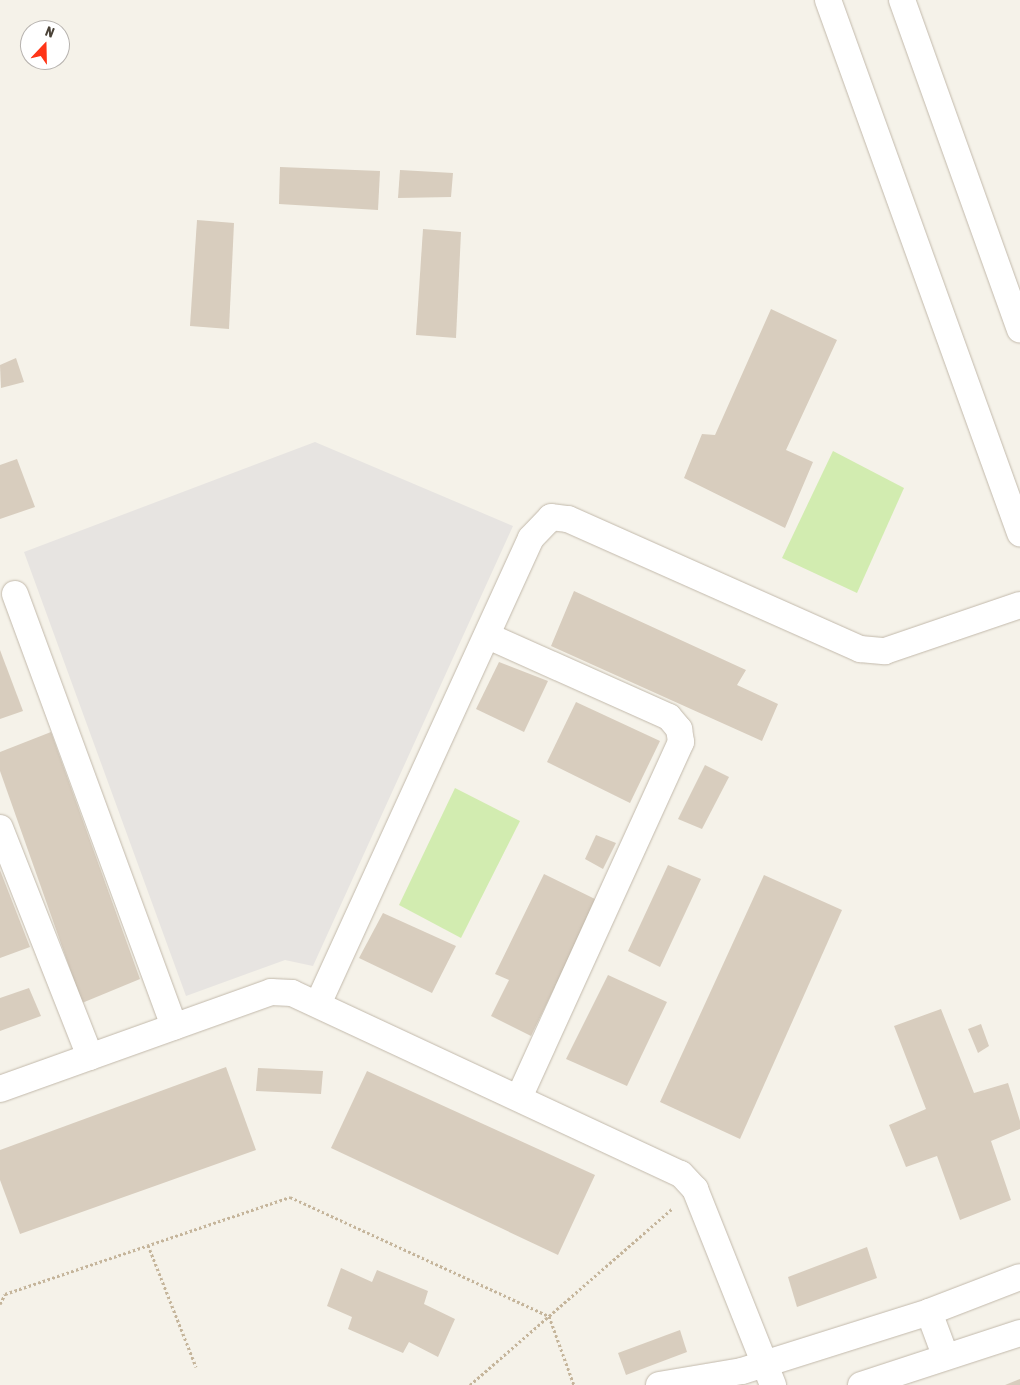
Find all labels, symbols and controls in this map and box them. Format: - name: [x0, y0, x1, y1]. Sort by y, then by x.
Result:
- north arrow: [20, 20, 70, 70]
- text: N: [43, 23, 57, 41]

